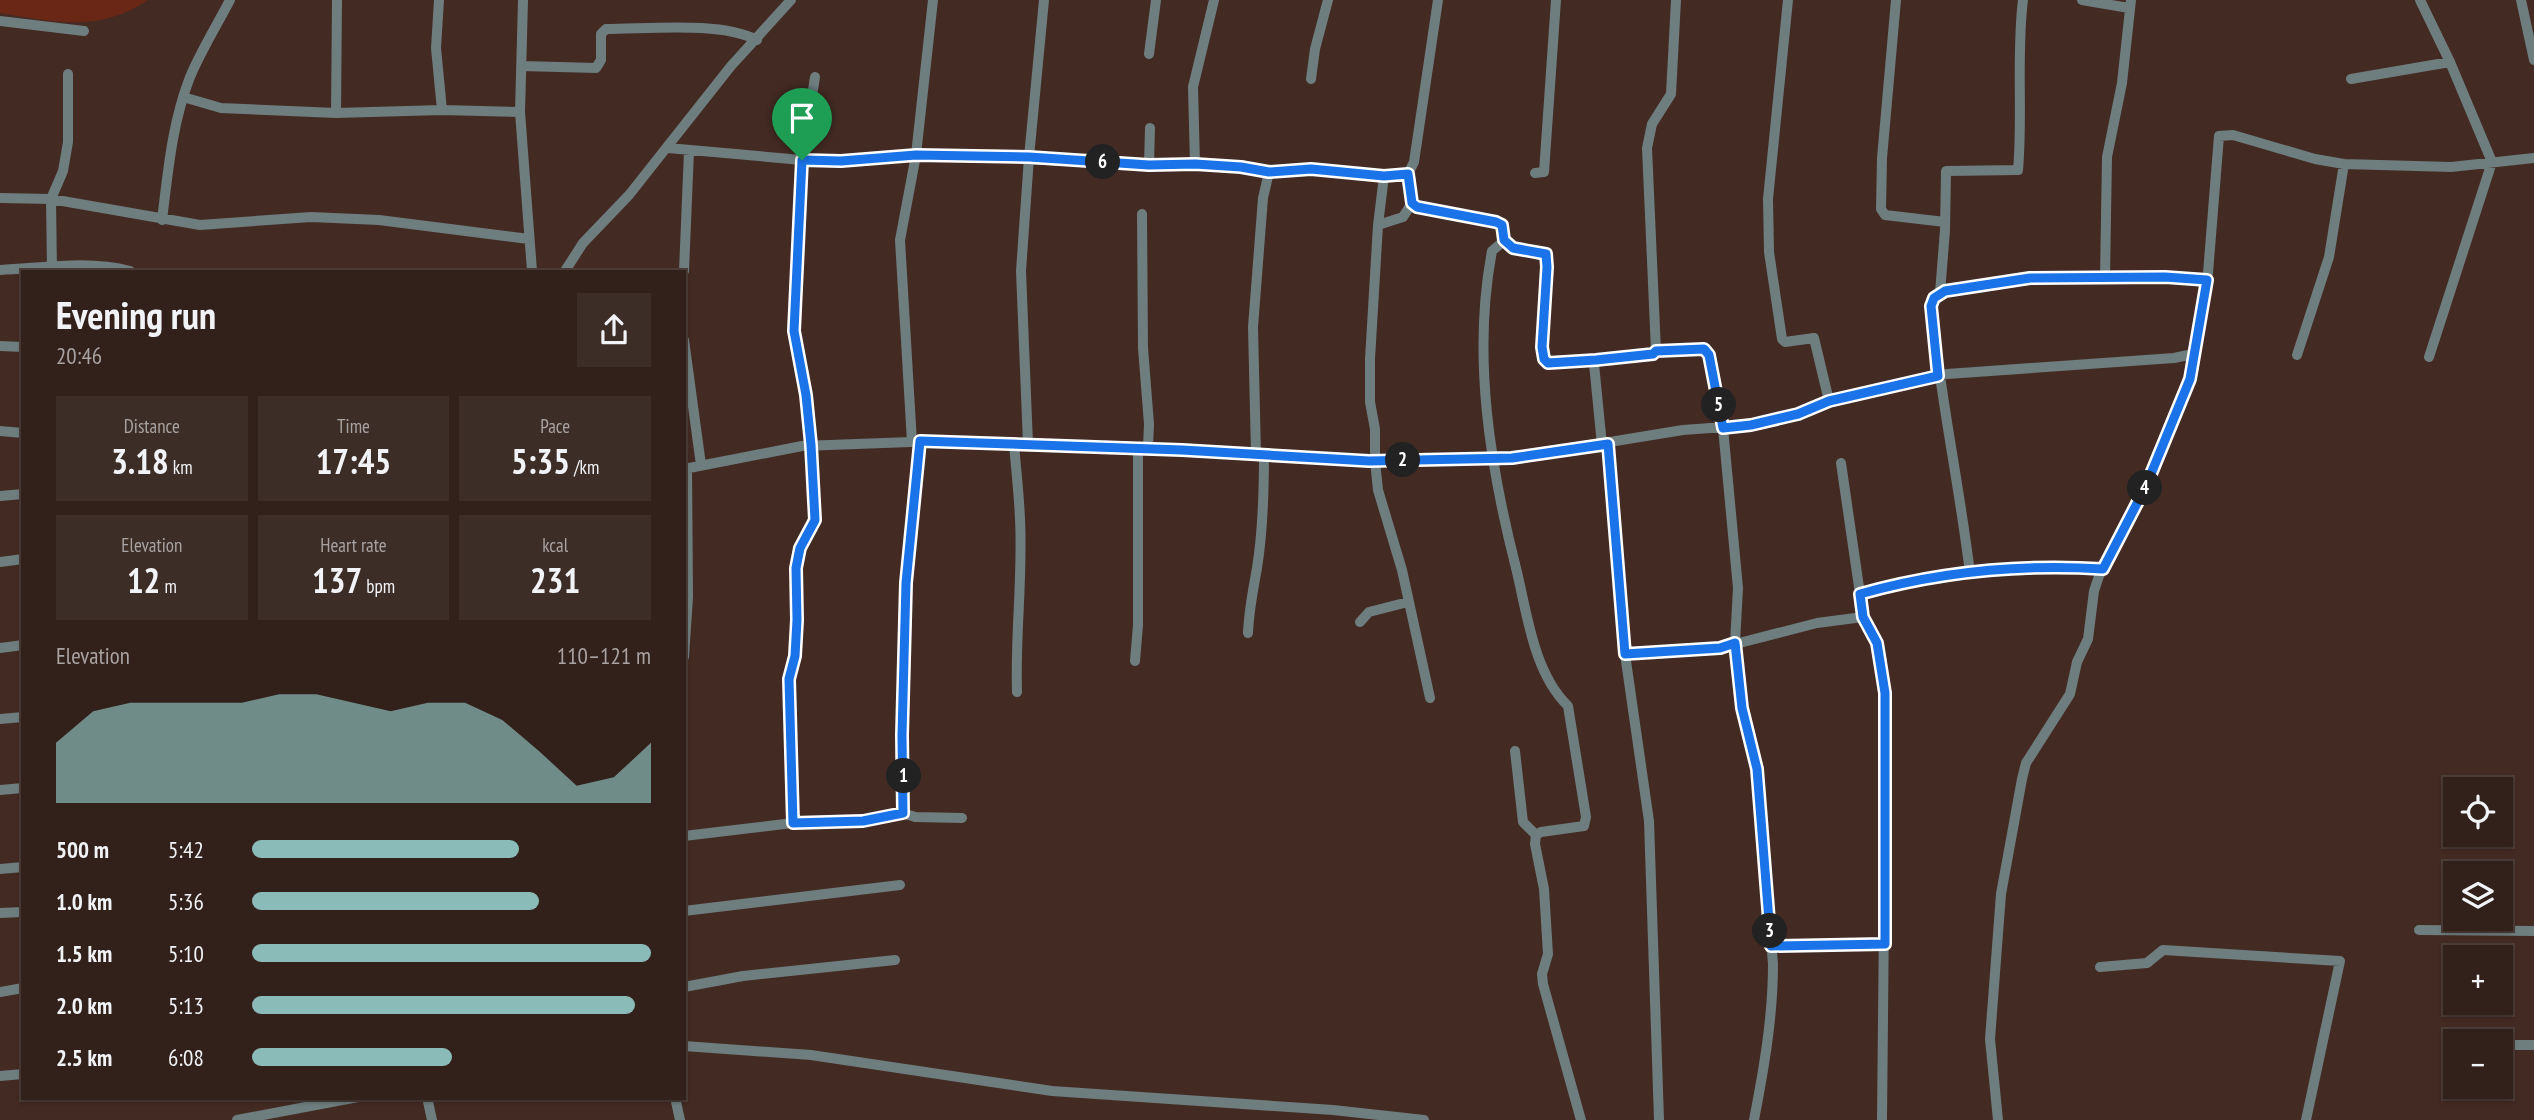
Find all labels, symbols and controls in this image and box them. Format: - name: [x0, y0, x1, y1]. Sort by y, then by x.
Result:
- pin: [772, 88, 832, 160]
- icon: arrive: [783, 99, 821, 137]
- pin: 6: [1086, 144, 1120, 180]
- text: 6: [1098, 149, 1107, 173]
- text: Evening run: [56, 290, 216, 339]
- button: share: [577, 293, 651, 367]
- text: 20:46: [56, 341, 102, 370]
- pin: 5: [1702, 388, 1736, 422]
- text: 5: [1714, 392, 1723, 416]
- text: Distance: [124, 414, 180, 438]
- text: Time: [337, 414, 370, 438]
- text: Pace: [540, 414, 570, 438]
- text: 3.18: [111, 438, 169, 484]
- text: 17:45: [316, 438, 391, 484]
- text: 5:35: [511, 438, 570, 484]
- pin: 2: [1386, 442, 1420, 477]
- text: 2: [1398, 447, 1407, 471]
- text: km: [169, 455, 193, 479]
- text: /km: [570, 455, 599, 479]
- pin: 4: [2128, 470, 2162, 505]
- text: 4: [2140, 475, 2149, 499]
- text: Elevation: [121, 533, 182, 557]
- text: Heart rate: [320, 533, 387, 557]
- text: kcal: [542, 533, 568, 557]
- text: 12: [127, 557, 160, 603]
- text: 137: [312, 557, 362, 603]
- text: 231: [530, 557, 580, 603]
- text: m: [160, 574, 177, 598]
- text: bpm: [362, 574, 395, 598]
- text: Elevation: [56, 641, 130, 670]
- text: 110–121 m: [557, 641, 651, 670]
- pin: 1: [886, 758, 922, 794]
- text: 1: [899, 763, 908, 787]
- map controls: [2443, 777, 2513, 1099]
- button: locate: [2443, 777, 2513, 847]
- text: 500 m: [56, 835, 109, 864]
- text: 5:42: [168, 835, 204, 864]
- button: layers: [2443, 861, 2513, 931]
- text: 1.0 km: [56, 887, 112, 916]
- text: 5:36: [168, 887, 204, 916]
- pin: 3: [1752, 914, 1788, 948]
- text: 3: [1765, 918, 1774, 942]
- text: 1.5 km: [56, 939, 112, 968]
- text: 5:10: [168, 939, 204, 968]
- button: +: [2443, 945, 2513, 1015]
- text: 2.0 km: [56, 991, 112, 1020]
- text: 5:13: [168, 991, 204, 1020]
- button: −: [2443, 1029, 2513, 1099]
- text: 2.5 km: [56, 1043, 112, 1072]
- text: 6:08: [168, 1043, 204, 1072]

